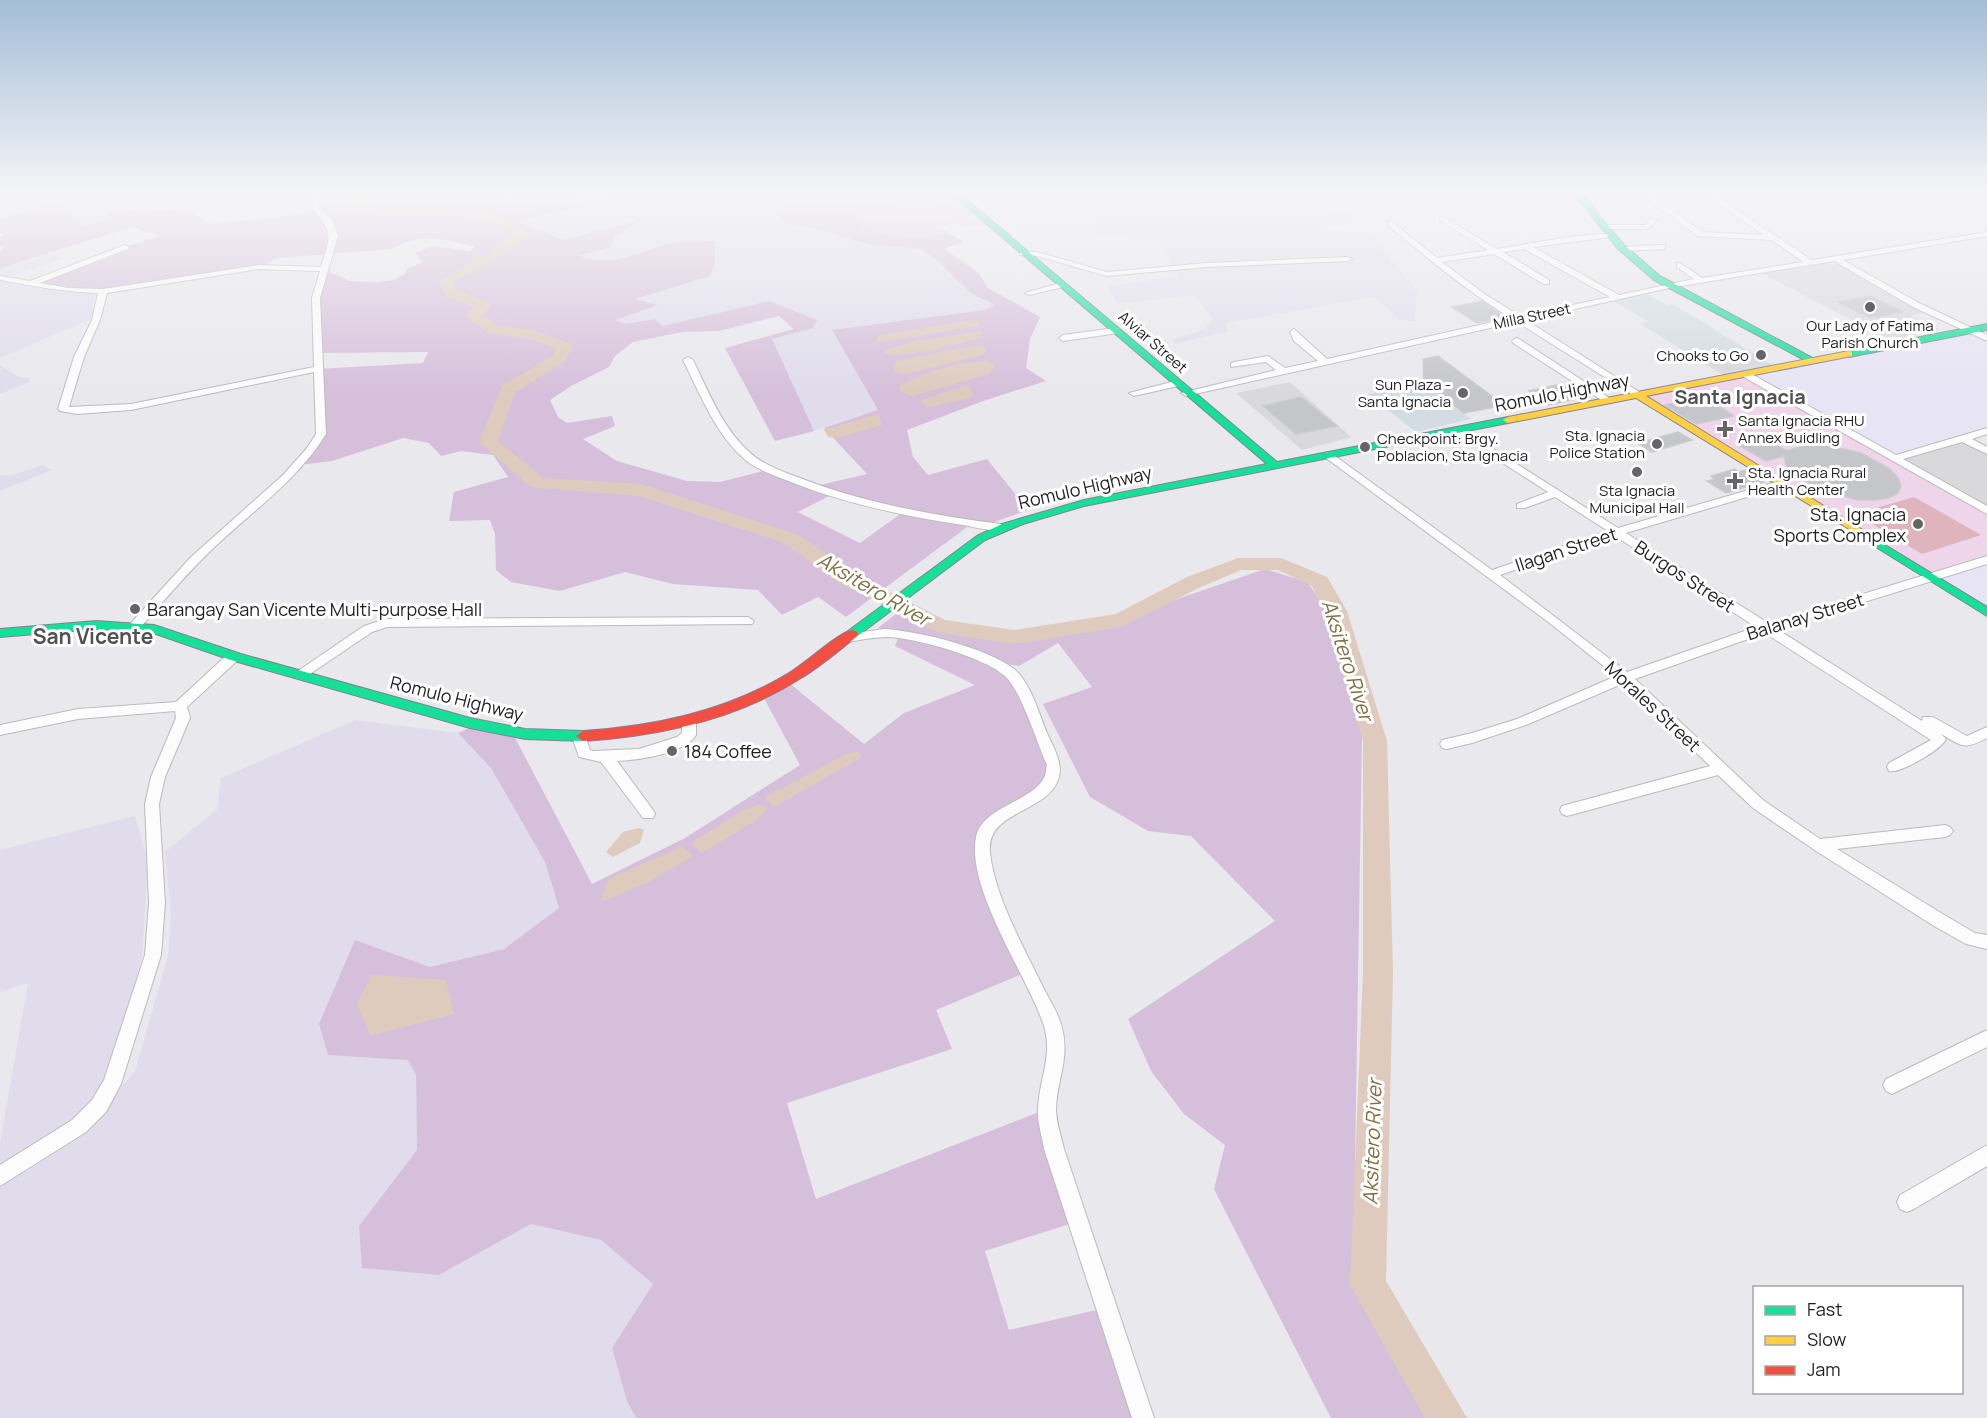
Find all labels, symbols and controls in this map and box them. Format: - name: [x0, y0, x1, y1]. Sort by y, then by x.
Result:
- street label: Milla Street: [1491, 298, 1573, 334]
- marker: Our Lady of Fatima Parish Church: [1863, 300, 1877, 314]
- street label: Alviar Street: [1114, 306, 1192, 378]
- place label: Our Lady of Fatima Parish Church: [1806, 315, 1934, 353]
- place label: Chooks to Go: [1656, 345, 1749, 366]
- marker: Chooks to Go: [1754, 348, 1768, 362]
- street label: Romulo Highway: [1493, 367, 1632, 417]
- place label: Sun Plaza - Santa Ignacia: [1358, 374, 1451, 412]
- district label: Santa Ignacia: [1674, 383, 1806, 410]
- marker: Sun Plaza - Santa Ignacia: [1456, 386, 1470, 400]
- place label: Santa Ignacia RHU Annex Buidling: [1738, 410, 1865, 448]
- marker: Santa Ignacia RHU Annex Buidling: [1716, 420, 1734, 438]
- place label: Sta. Ignacia Police Station: [1549, 425, 1645, 463]
- place label: Checkpoint: Brgy. Poblacion, Sta Ignacia: [1377, 428, 1528, 466]
- marker: Sta. Ignacia Police Station: [1650, 437, 1664, 451]
- marker: Checkpoint: Brgy. Poblacion, Sta Ignacia: [1358, 440, 1372, 454]
- street label: Romulo Highway: [1016, 460, 1155, 514]
- place label: Sta. Ignacia Rural Health Center: [1748, 462, 1866, 500]
- marker: Sta Ignacia Municipal Hall: [1630, 465, 1644, 479]
- marker: Sta. Ignacia Rural Health Center: [1726, 472, 1744, 490]
- place label: Sta Ignacia Municipal Hall: [1590, 480, 1684, 518]
- place label: Sta. Ignacia Sports Complex: [1774, 502, 1907, 547]
- marker: Sta. Ignacia Sports Complex: [1911, 517, 1925, 531]
- street label: Ilagan Street: [1512, 521, 1620, 577]
- street label: Burgos Street: [1630, 535, 1740, 617]
- water label: Aksitero River: [813, 546, 938, 633]
- street label: Balanay Street: [1743, 587, 1867, 645]
- water label: Aksitero River: [1316, 596, 1381, 727]
- place label: Barangay San Vicente Multi-purpose Hall: [147, 597, 482, 621]
- marker: Barangay San Vicente Multi-purpose Hall: [128, 602, 142, 616]
- district label: San Vicente: [33, 622, 153, 650]
- street label: Morales Street: [1600, 655, 1706, 757]
- street label: Romulo Highway: [388, 670, 527, 726]
- place label: 184 Coffee: [684, 739, 772, 763]
- marker: 184 Coffee: [665, 744, 679, 758]
- water label: Aksitero River: [1356, 1076, 1388, 1205]
- legend: [1753, 1286, 1963, 1394]
- text: Fast: [1807, 1297, 1842, 1321]
- text: Slow: [1807, 1327, 1847, 1351]
- text: Jam: [1807, 1357, 1841, 1381]

